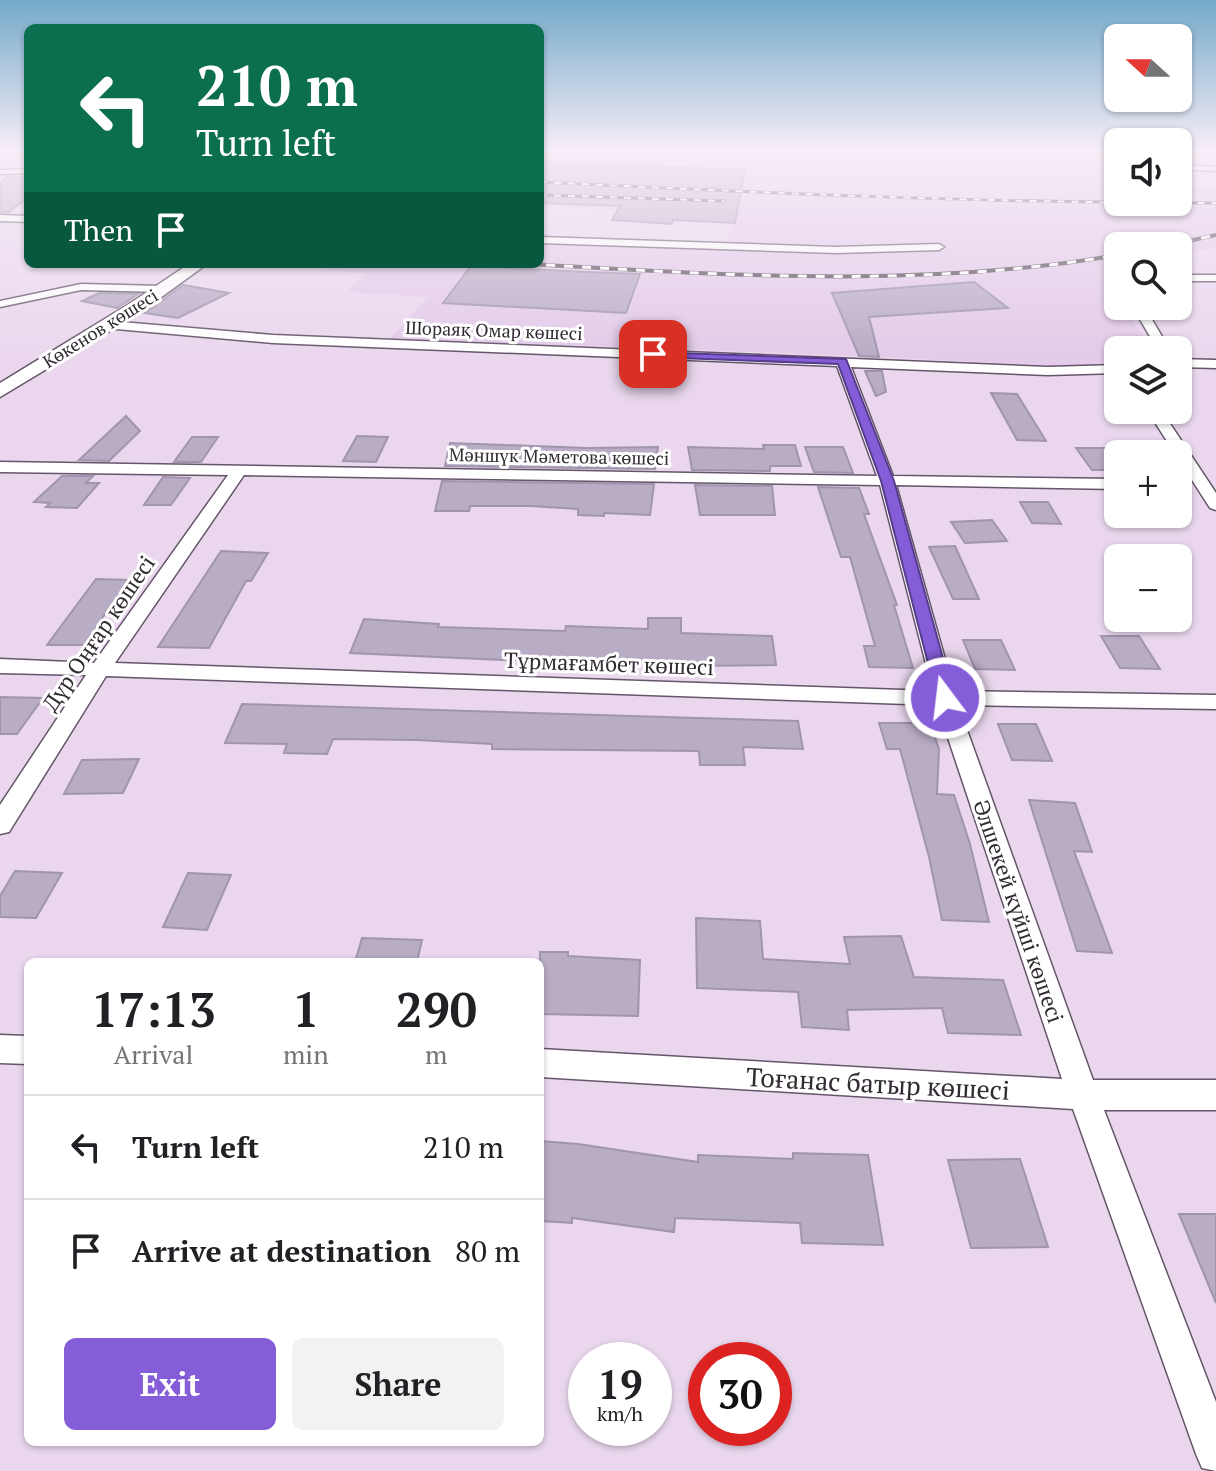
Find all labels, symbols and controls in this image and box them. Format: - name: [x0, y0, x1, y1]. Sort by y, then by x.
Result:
- north arrow: [1104, 24, 1192, 112]
- map controls: [1104, 24, 1192, 632]
- text: 210 m: [196, 48, 358, 122]
- icon: left: [64, 56, 168, 160]
- text: Turn left: [196, 119, 336, 166]
- button: sound: [1104, 128, 1192, 216]
- icon: arrive: [149, 208, 193, 252]
- text: Then: [64, 210, 133, 250]
- button: search: [1104, 232, 1192, 320]
- street label: Көкенов көшесі: [38, 283, 162, 373]
- street label: Шораяқ Омар көшесі: [405, 315, 583, 345]
- pin: [619, 320, 687, 388]
- icon: arrive: [631, 332, 675, 376]
- button: layers: [1104, 336, 1192, 424]
- button: +: [1104, 440, 1192, 528]
- street label: Мәншүк Мәметова көшесі: [449, 442, 669, 470]
- button: −: [1104, 544, 1192, 632]
- street label: Дүр Оңғар көшесі: [35, 550, 161, 716]
- street label: Тұрмағамбет көшесі: [504, 645, 714, 681]
- position arrow: [903, 656, 987, 740]
- street label: Әлшекей күйші көшесі: [967, 795, 1071, 1027]
- text: 17:13: [91, 977, 216, 1041]
- text: 1: [292, 977, 319, 1041]
- text: 290: [396, 977, 477, 1041]
- text: Arrival: [114, 1037, 193, 1071]
- text: min: [283, 1037, 329, 1071]
- text: m: [425, 1037, 448, 1071]
- street label: Тоғанас батыр көшесі: [745, 1059, 1011, 1107]
- icon: left: [64, 1125, 108, 1169]
- text: Turn left: [132, 1127, 259, 1167]
- text: 210 m: [423, 1127, 504, 1167]
- icon: arrive: [64, 1229, 108, 1273]
- text: Arrive at destination: [132, 1231, 431, 1271]
- text: 80 m: [455, 1231, 520, 1271]
- button: Exit: [64, 1338, 276, 1430]
- button: Share: [292, 1338, 504, 1430]
- speed limit sign: 30: [688, 1342, 792, 1446]
- text: 19: [597, 1357, 643, 1410]
- text: km/h: [597, 1400, 643, 1427]

